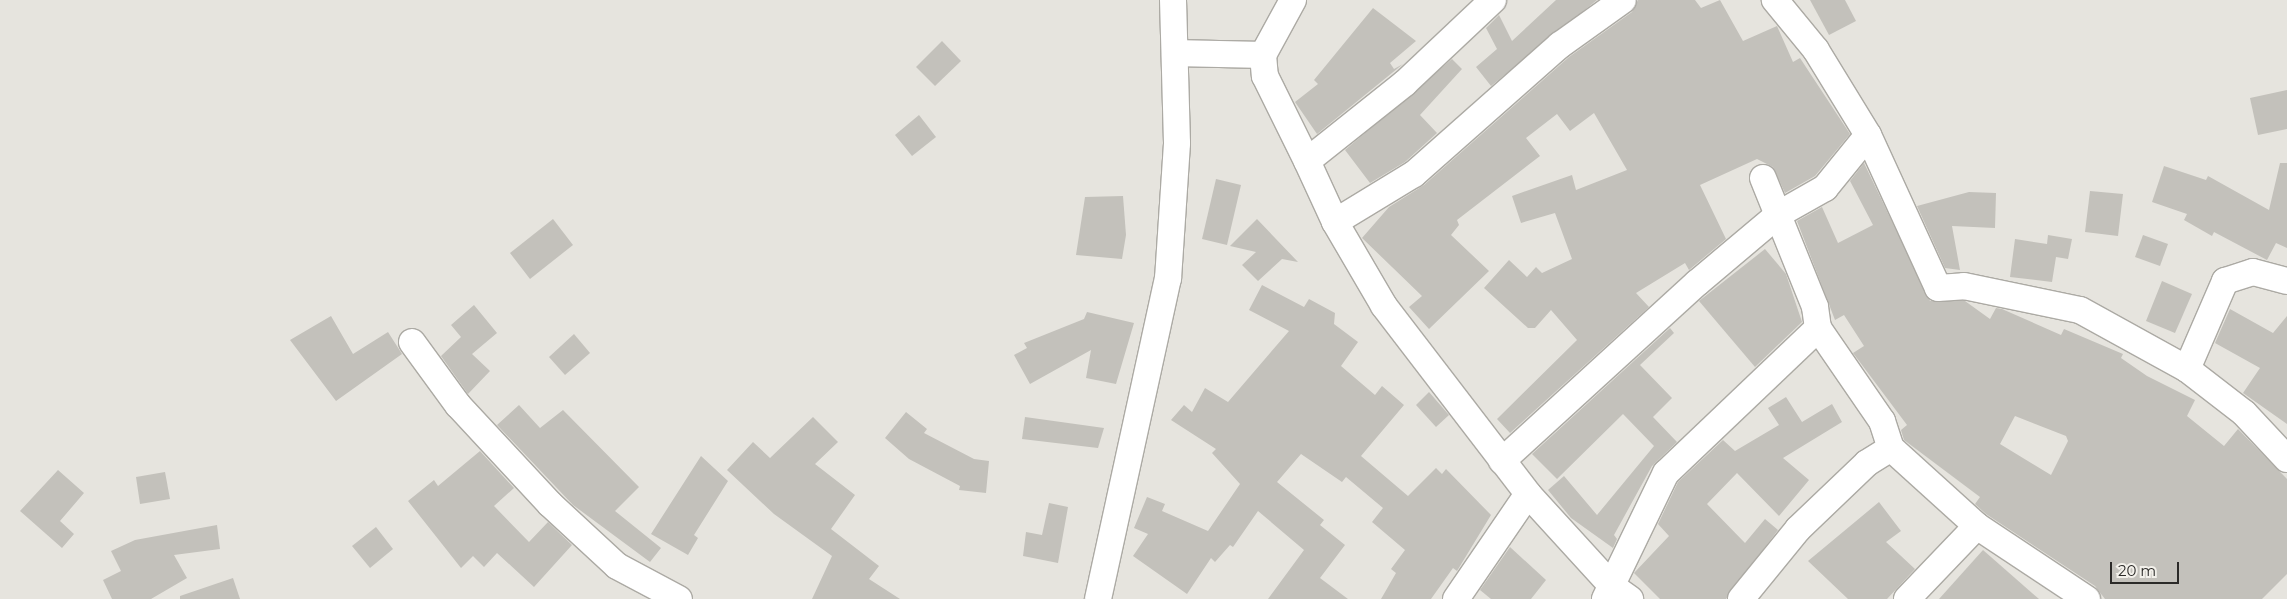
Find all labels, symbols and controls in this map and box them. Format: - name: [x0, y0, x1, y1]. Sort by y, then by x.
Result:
- scale bar: [2112, 552, 2181, 584]
- text: 20 m: [2118, 561, 2156, 580]

